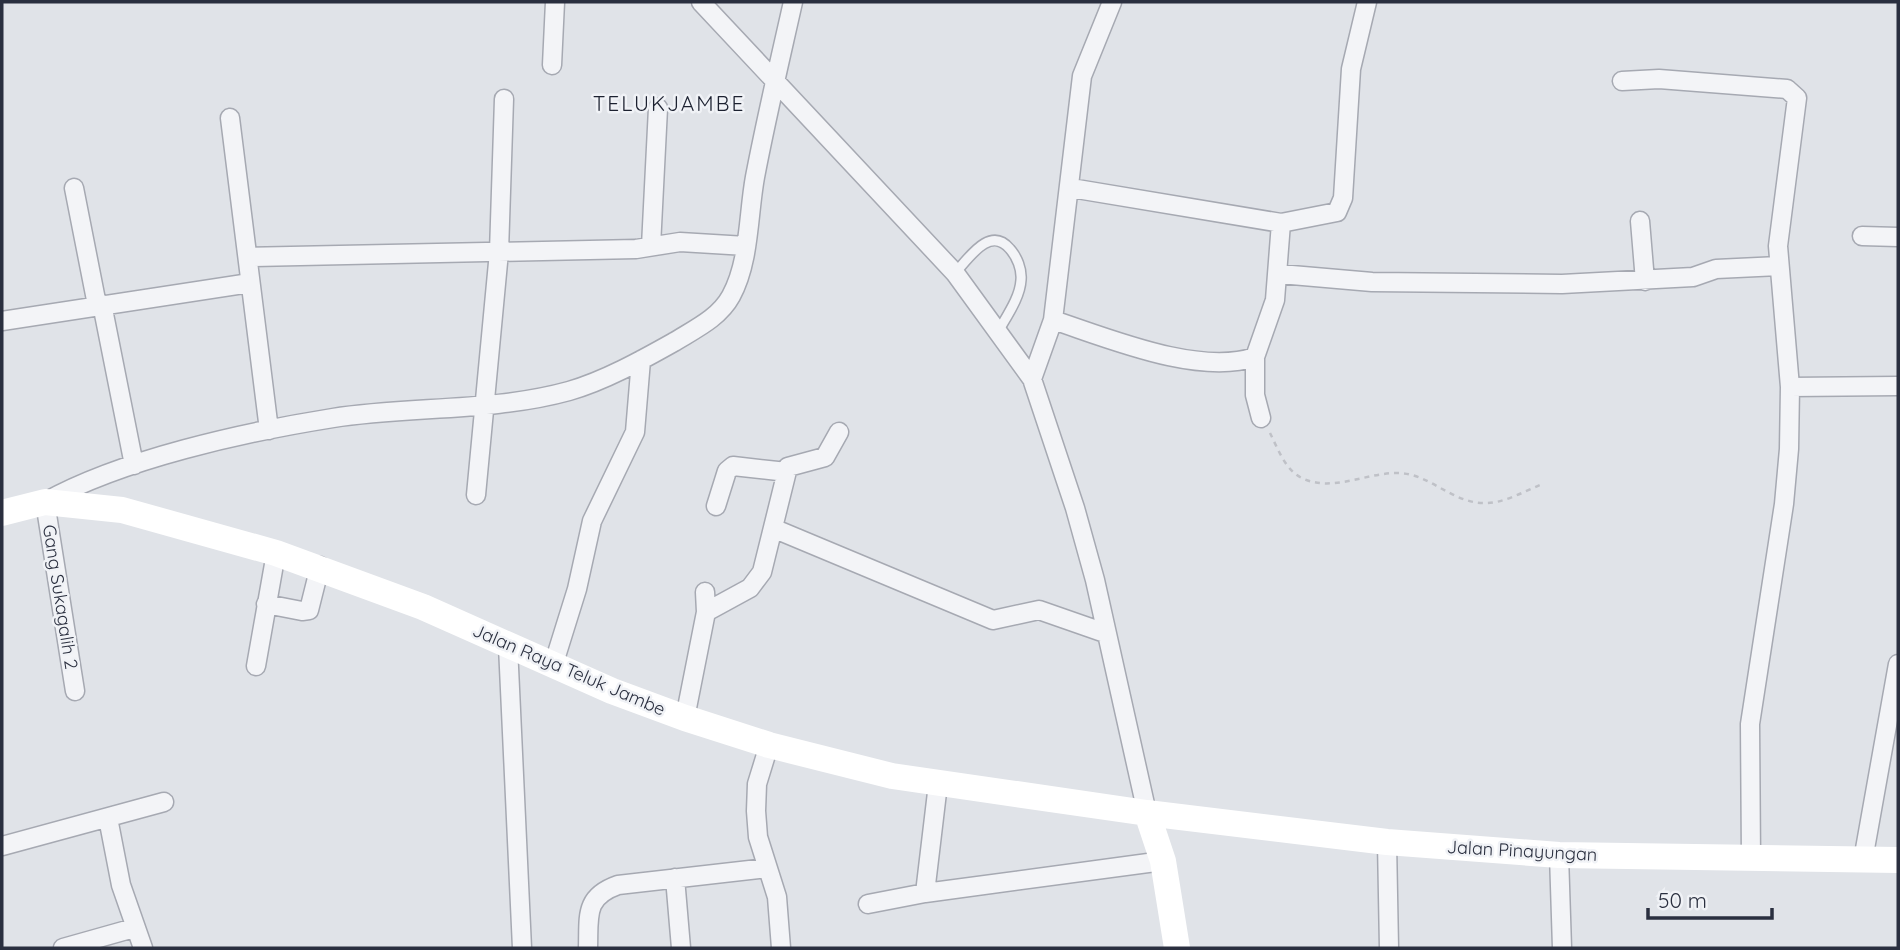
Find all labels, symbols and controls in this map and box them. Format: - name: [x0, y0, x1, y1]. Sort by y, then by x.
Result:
- district label: TELUKJAMBE: [593, 90, 745, 116]
- street label: Gang Sukagalih 2: [38, 523, 83, 671]
- street label: Jalan Raya Teluk Jambe: [469, 618, 669, 721]
- street label: Jalan Pinayungan: [1446, 835, 1598, 866]
- scale bar: [1648, 876, 1772, 920]
- text: 50 m: [1658, 887, 1707, 913]

